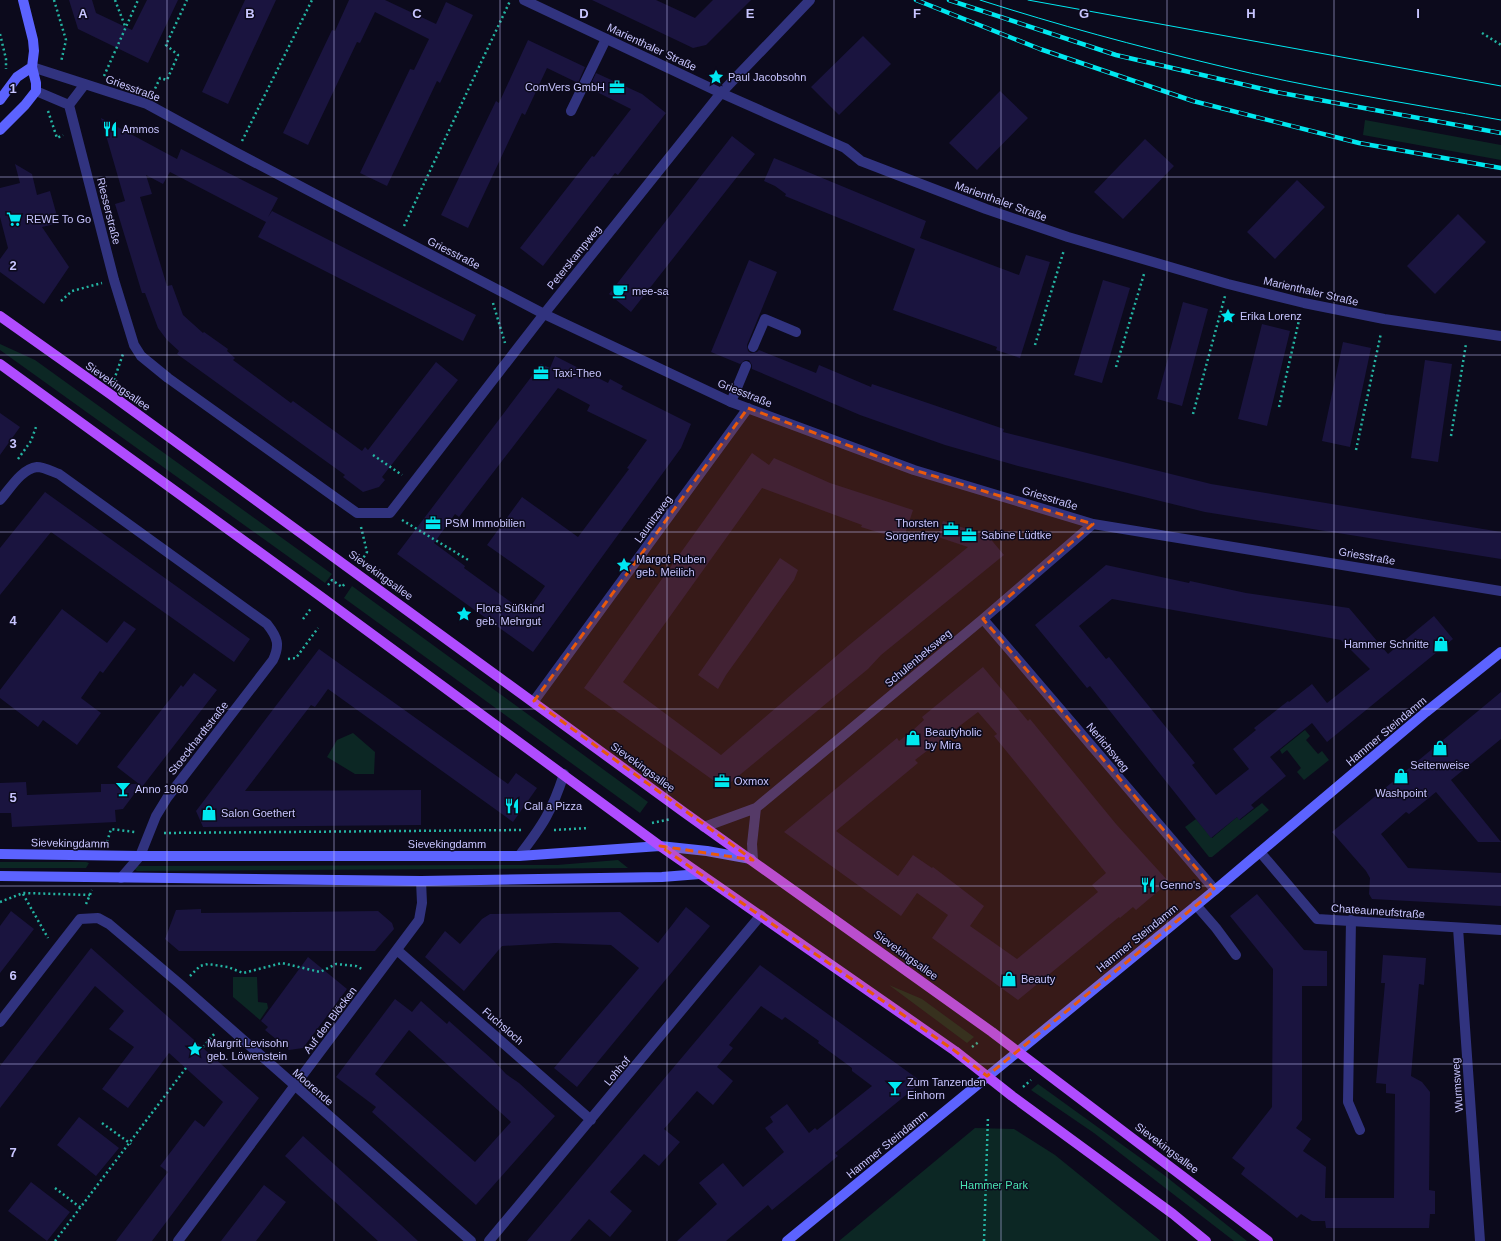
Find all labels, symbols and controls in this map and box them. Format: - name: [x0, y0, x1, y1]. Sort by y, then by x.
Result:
- text: A: [78, 6, 88, 21]
- text: B: [245, 6, 255, 21]
- text: C: [412, 6, 422, 21]
- text: D: [579, 6, 589, 21]
- text: E: [746, 6, 755, 21]
- text: F: [913, 6, 921, 21]
- text: G: [1079, 6, 1089, 21]
- text: H: [1246, 6, 1256, 21]
- text: I: [1416, 6, 1420, 21]
- street label: Marienthaler Straße: [605, 21, 699, 73]
- place icon: Paul Jacobsohn: [707, 68, 725, 86]
- place label: Paul Jacobsohn: [728, 71, 806, 83]
- street label: Griesstraße: [104, 73, 162, 103]
- office icon: ComVers GmbH: [608, 78, 626, 96]
- text: 1: [9, 81, 17, 96]
- place label: ComVers GmbH: [525, 81, 605, 93]
- restaurant icon: Ammos: [101, 120, 119, 138]
- place label: Ammos: [122, 123, 160, 135]
- street label: Riesserstraße: [95, 176, 123, 246]
- street label: Marienthaler Straße: [953, 179, 1049, 223]
- supermarket icon: REWE To Go: [5, 210, 23, 228]
- place label: REWE To Go: [26, 213, 91, 225]
- street label: Peterskampweg: [545, 223, 603, 291]
- street label: Griesstraße: [426, 235, 482, 271]
- text: 2: [9, 258, 17, 273]
- street label: Marienthaler Straße: [1262, 274, 1360, 308]
- cafe icon: mee-sa: [611, 282, 629, 300]
- place label: mee-sa: [632, 285, 670, 297]
- place icon: Erika Lorenz: [1219, 307, 1237, 325]
- place label: Erika Lorenz: [1240, 310, 1302, 322]
- street label: Sievekingsallee: [83, 359, 153, 413]
- office icon: Taxi-Theo: [532, 364, 550, 382]
- place label: Taxi-Theo: [553, 367, 601, 379]
- street label: Griesstraße: [716, 377, 774, 409]
- text: 3: [9, 436, 17, 451]
- street label: Griesstraße: [1021, 484, 1079, 512]
- street label: Launitzweg: [632, 493, 674, 545]
- office icon: PSM Immobilien: [424, 514, 442, 532]
- place label: PSM Immobilien: [445, 517, 525, 529]
- place label: Thorsten Sorgenfrey: [885, 517, 939, 542]
- office icon: Thorsten Sorgenfrey: [942, 520, 960, 538]
- office icon: Sabine Lüdtke: [960, 526, 978, 544]
- place label: Sabine Lüdtke: [981, 529, 1051, 541]
- street label: Griesstraße: [1338, 545, 1396, 567]
- street label: Sievekingsallee: [347, 548, 415, 602]
- place label: Margot Ruben geb. Meilich: [636, 553, 706, 578]
- place icon: Margot Ruben geb. Meilich: [615, 556, 633, 574]
- place label: Flora Süßkind geb. Mehrgut: [476, 602, 544, 627]
- place icon: Flora Süßkind geb. Mehrgut: [455, 605, 473, 623]
- text: 4: [9, 613, 17, 628]
- street label: Schulenbeksweg: [882, 627, 954, 689]
- shop icon: Hammer Schnitte: [1432, 635, 1450, 653]
- place label: Hammer Schnitte: [1344, 638, 1429, 650]
- street label: Hammer Steindamm: [1344, 694, 1428, 768]
- street label: Stoeckhardtstraße: [166, 699, 230, 777]
- street label: Nerlichsweg: [1084, 720, 1132, 774]
- place label: Beautyholic by Mira: [925, 726, 982, 751]
- shop icon: Beautyholic by Mira: [904, 729, 922, 747]
- shop icon: Seitenweise: [1431, 739, 1449, 757]
- street label: Sievekingsallee: [609, 740, 677, 794]
- place label: Seitenweise: [1410, 759, 1470, 771]
- shop icon: Washpoint: [1392, 767, 1410, 785]
- office icon: Oxmox: [713, 772, 731, 790]
- place label: Oxmox: [734, 775, 769, 787]
- bar icon: Anno 1960: [114, 780, 132, 798]
- place label: Anno 1960: [135, 783, 188, 795]
- place label: Washpoint: [1375, 787, 1427, 799]
- text: 5: [9, 790, 17, 805]
- restaurant icon: Call a Pizza: [503, 797, 521, 815]
- place label: Call a Pizza: [524, 800, 583, 812]
- shop icon: Salon Goethert: [200, 804, 218, 822]
- place label: Salon Goethert: [221, 807, 295, 819]
- street label: Sievekingdamm: [31, 836, 109, 850]
- street label: Sievekingdamm: [408, 838, 486, 850]
- restaurant icon: Genno's: [1139, 876, 1157, 894]
- place label: Genno's: [1160, 879, 1201, 891]
- street label: Hammer Steindamm: [1094, 902, 1180, 974]
- street label: Chateauneufstraße: [1331, 902, 1425, 920]
- street label: Sievekingsallee: [872, 928, 940, 982]
- text: 6: [9, 968, 17, 983]
- shop icon: Beauty: [1000, 970, 1018, 988]
- place label: Beauty: [1021, 973, 1056, 985]
- street label: Auf den Blöcken: [301, 984, 359, 1056]
- street label: Fuchsloch: [480, 1005, 526, 1047]
- place label: Margrit Levisohn geb. Löwenstein: [207, 1037, 288, 1062]
- place icon: Margrit Levisohn geb. Löwenstein: [186, 1040, 204, 1058]
- street label: Lohhof: [602, 1054, 633, 1088]
- street label: Wurmsweg: [1449, 1057, 1465, 1113]
- street label: Moorende: [290, 1066, 336, 1108]
- place label: Zum Tanzenden Einhorn: [907, 1076, 986, 1101]
- bar icon: Zum Tanzenden Einhorn: [886, 1079, 904, 1097]
- street label: Hammer Steindamm: [844, 1108, 930, 1180]
- street label: Sievekingsallee: [1133, 1120, 1201, 1176]
- text: 7: [9, 1145, 17, 1160]
- park label: Hammer Park: [960, 1179, 1028, 1191]

